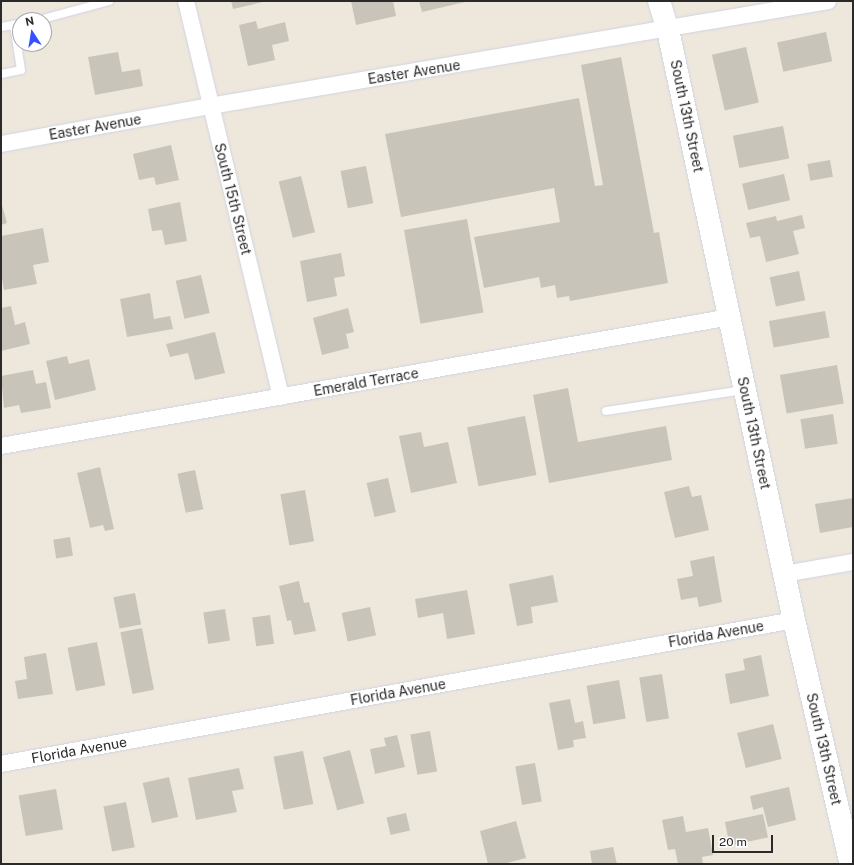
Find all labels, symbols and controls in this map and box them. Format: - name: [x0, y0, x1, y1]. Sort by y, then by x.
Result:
- north arrow: [12, 12, 52, 52]
- text: N: [24, 14, 35, 28]
- street label: Easter Avenue: [367, 56, 461, 88]
- street label: South 13th Street: [667, 58, 707, 174]
- street label: Easter Avenue: [48, 111, 142, 143]
- street label: South 15th Street: [211, 141, 255, 257]
- street label: Emerald Terrace: [312, 364, 420, 400]
- street label: South 13th Street: [734, 375, 774, 491]
- street label: Florida Avenue: [667, 617, 765, 651]
- street label: Florida Avenue: [349, 675, 447, 709]
- street label: South 13th Street: [803, 691, 845, 807]
- street label: Florida Avenue: [30, 733, 128, 767]
- scale bar: [714, 827, 775, 853]
- text: 20 m: [719, 835, 747, 849]

